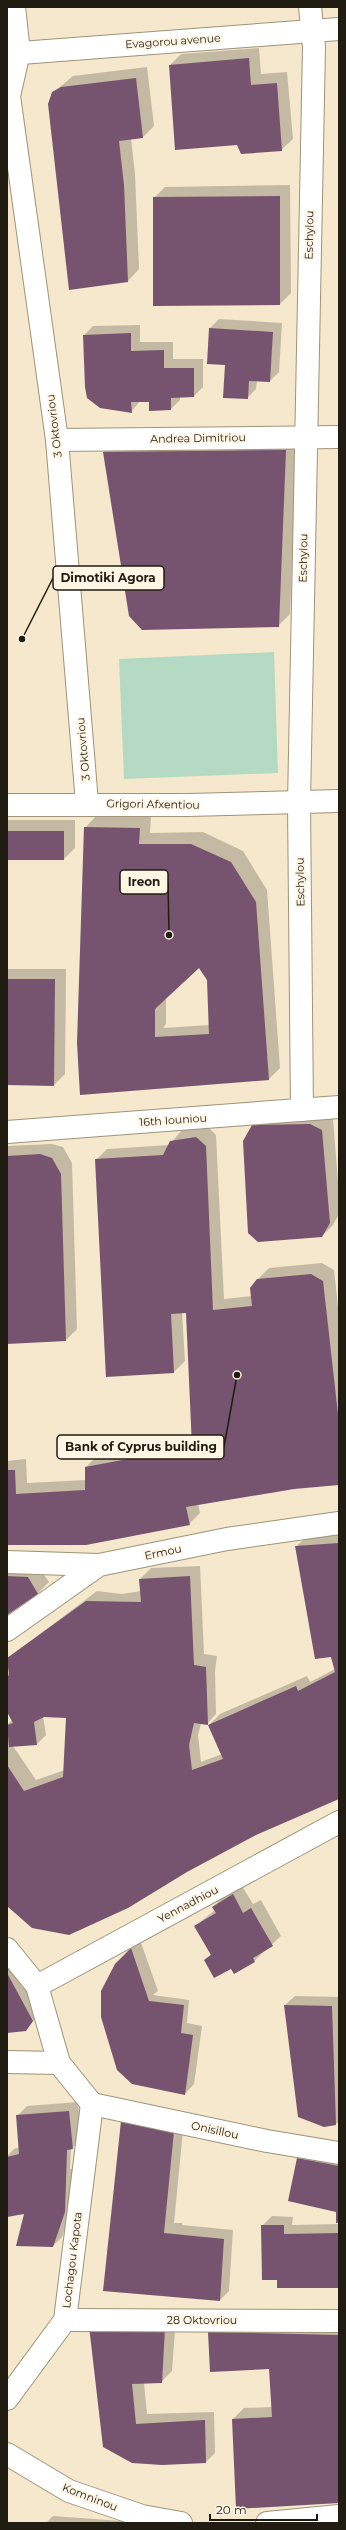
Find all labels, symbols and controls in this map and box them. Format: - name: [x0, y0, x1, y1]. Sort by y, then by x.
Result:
- street label: Evagorou avenue: [125, 31, 222, 51]
- street label: Eschylou: [302, 210, 316, 260]
- street label: 3 Oktovriou: [43, 394, 65, 458]
- street label: Andrea Dimitriou: [150, 430, 246, 446]
- street label: Eschylou: [296, 533, 310, 583]
- callout: Dimotiki Agora: [53, 566, 164, 590]
- text: Dimotiki Agora: [60, 570, 156, 585]
- street label: 3 Oktovriou: [73, 717, 93, 781]
- street label: Grigori Afxentiou: [106, 796, 200, 812]
- street label: Eschylou: [293, 857, 307, 907]
- callout: Ireon: [120, 870, 168, 894]
- text: Ireon: [128, 874, 160, 889]
- street label: 16th Iouniou: [139, 1111, 207, 1129]
- callout: Bank of Cyprus building: [57, 1435, 224, 1459]
- text: Bank of Cyprus building: [65, 1439, 217, 1454]
- street label: Ermou: [143, 1541, 183, 1563]
- street label: Yennadhiou: [155, 1882, 221, 1926]
- street label: Onisillou: [190, 2118, 240, 2142]
- street label: Lochagou Kapota: [59, 2211, 85, 2309]
- street label: 28 Oktovriou: [167, 2313, 237, 2327]
- street label: Komninou: [60, 2480, 120, 2514]
- scale bar: [210, 2496, 317, 2522]
- text: 20 m: [216, 2502, 247, 2517]

